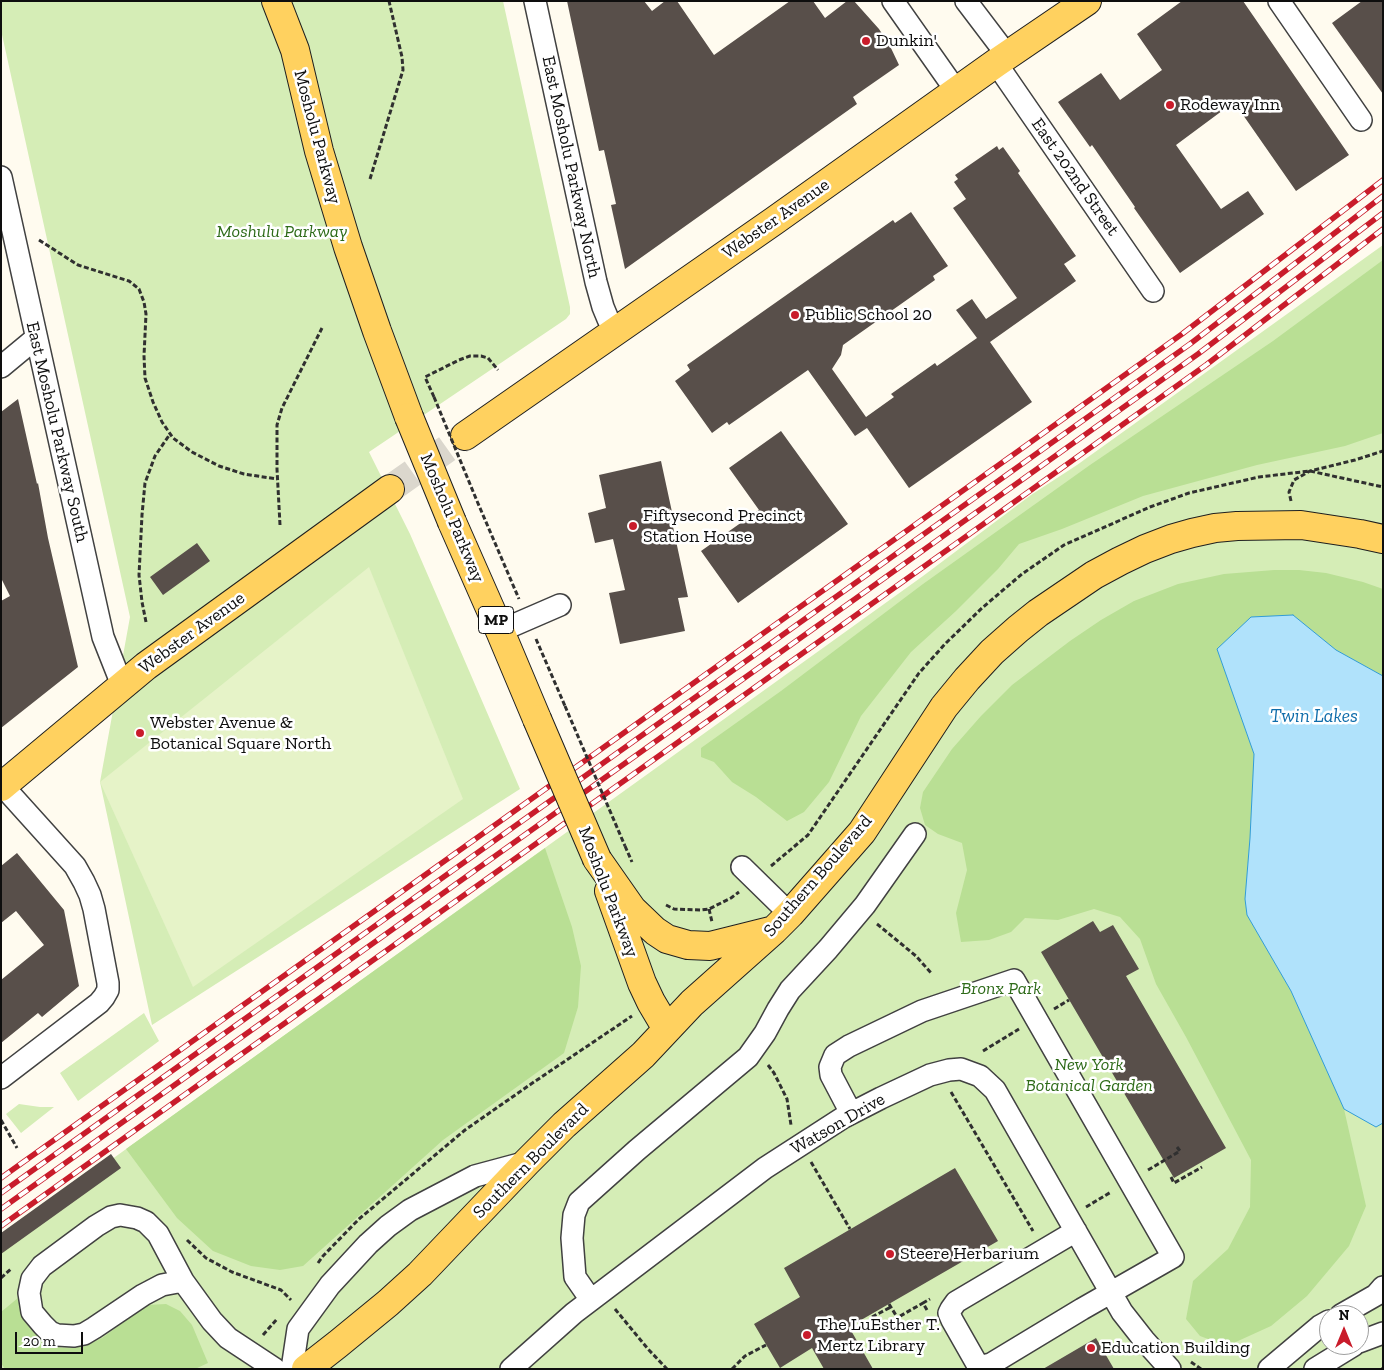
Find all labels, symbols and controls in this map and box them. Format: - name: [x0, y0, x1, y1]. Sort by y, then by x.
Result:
- place label: Dunkin': [876, 30, 937, 52]
- marker: Dunkin': [860, 35, 872, 47]
- street label: East Mosholu Parkway North: [537, 54, 605, 280]
- street label: Mosholu Parkway: [289, 68, 345, 206]
- place label: Rodeway Inn: [1180, 94, 1280, 116]
- marker: Rodeway Inn: [1164, 99, 1176, 111]
- street label: East 202nd Street: [1026, 114, 1124, 240]
- street label: Webster Avenue: [718, 174, 834, 264]
- park label: Moshulu Parkway: [217, 221, 347, 243]
- place label: Public School 20: [805, 304, 932, 326]
- marker: Public School 20: [789, 309, 801, 321]
- street label: East Mosholu Parkway South: [21, 320, 93, 544]
- street label: Mosholu Parkway: [415, 450, 489, 586]
- place label: Fiftysecond Precinct Station House: [643, 505, 803, 548]
- marker: Fiftysecond Precinct Station House: [627, 520, 639, 532]
- street label: Webster Avenue: [135, 587, 249, 679]
- road number: MP: [478, 606, 514, 634]
- water label: Twin Lakes: [1270, 706, 1358, 728]
- place label: Webster Avenue & Botanical Square North: [150, 712, 331, 754]
- marker: Webster Avenue & Botanical Square North: [134, 727, 146, 739]
- street label: Southern Boulevard: [759, 811, 877, 941]
- street label: Mosholu Parkway: [573, 824, 643, 960]
- park label: Bronx Park: [961, 978, 1041, 1000]
- park label: New York Botanical Garden: [1025, 1054, 1153, 1096]
- street label: Watson Drive: [787, 1088, 889, 1160]
- street label: Southern Boulevard: [469, 1099, 593, 1223]
- place label: Steere Herbarium: [900, 1243, 1039, 1265]
- marker: Steere Herbarium: [884, 1248, 896, 1260]
- north arrow: [1319, 1305, 1369, 1355]
- text: N: [1339, 1307, 1349, 1324]
- place label: The LuEsther T. Mertz Library: [817, 1314, 940, 1356]
- scale bar: [18, 1322, 85, 1354]
- marker: The LuEsther T. Mertz Library: [801, 1329, 813, 1341]
- text: 20 m: [23, 1332, 56, 1350]
- place label: Education Building: [1101, 1337, 1250, 1359]
- marker: Education Building: [1085, 1342, 1097, 1354]

